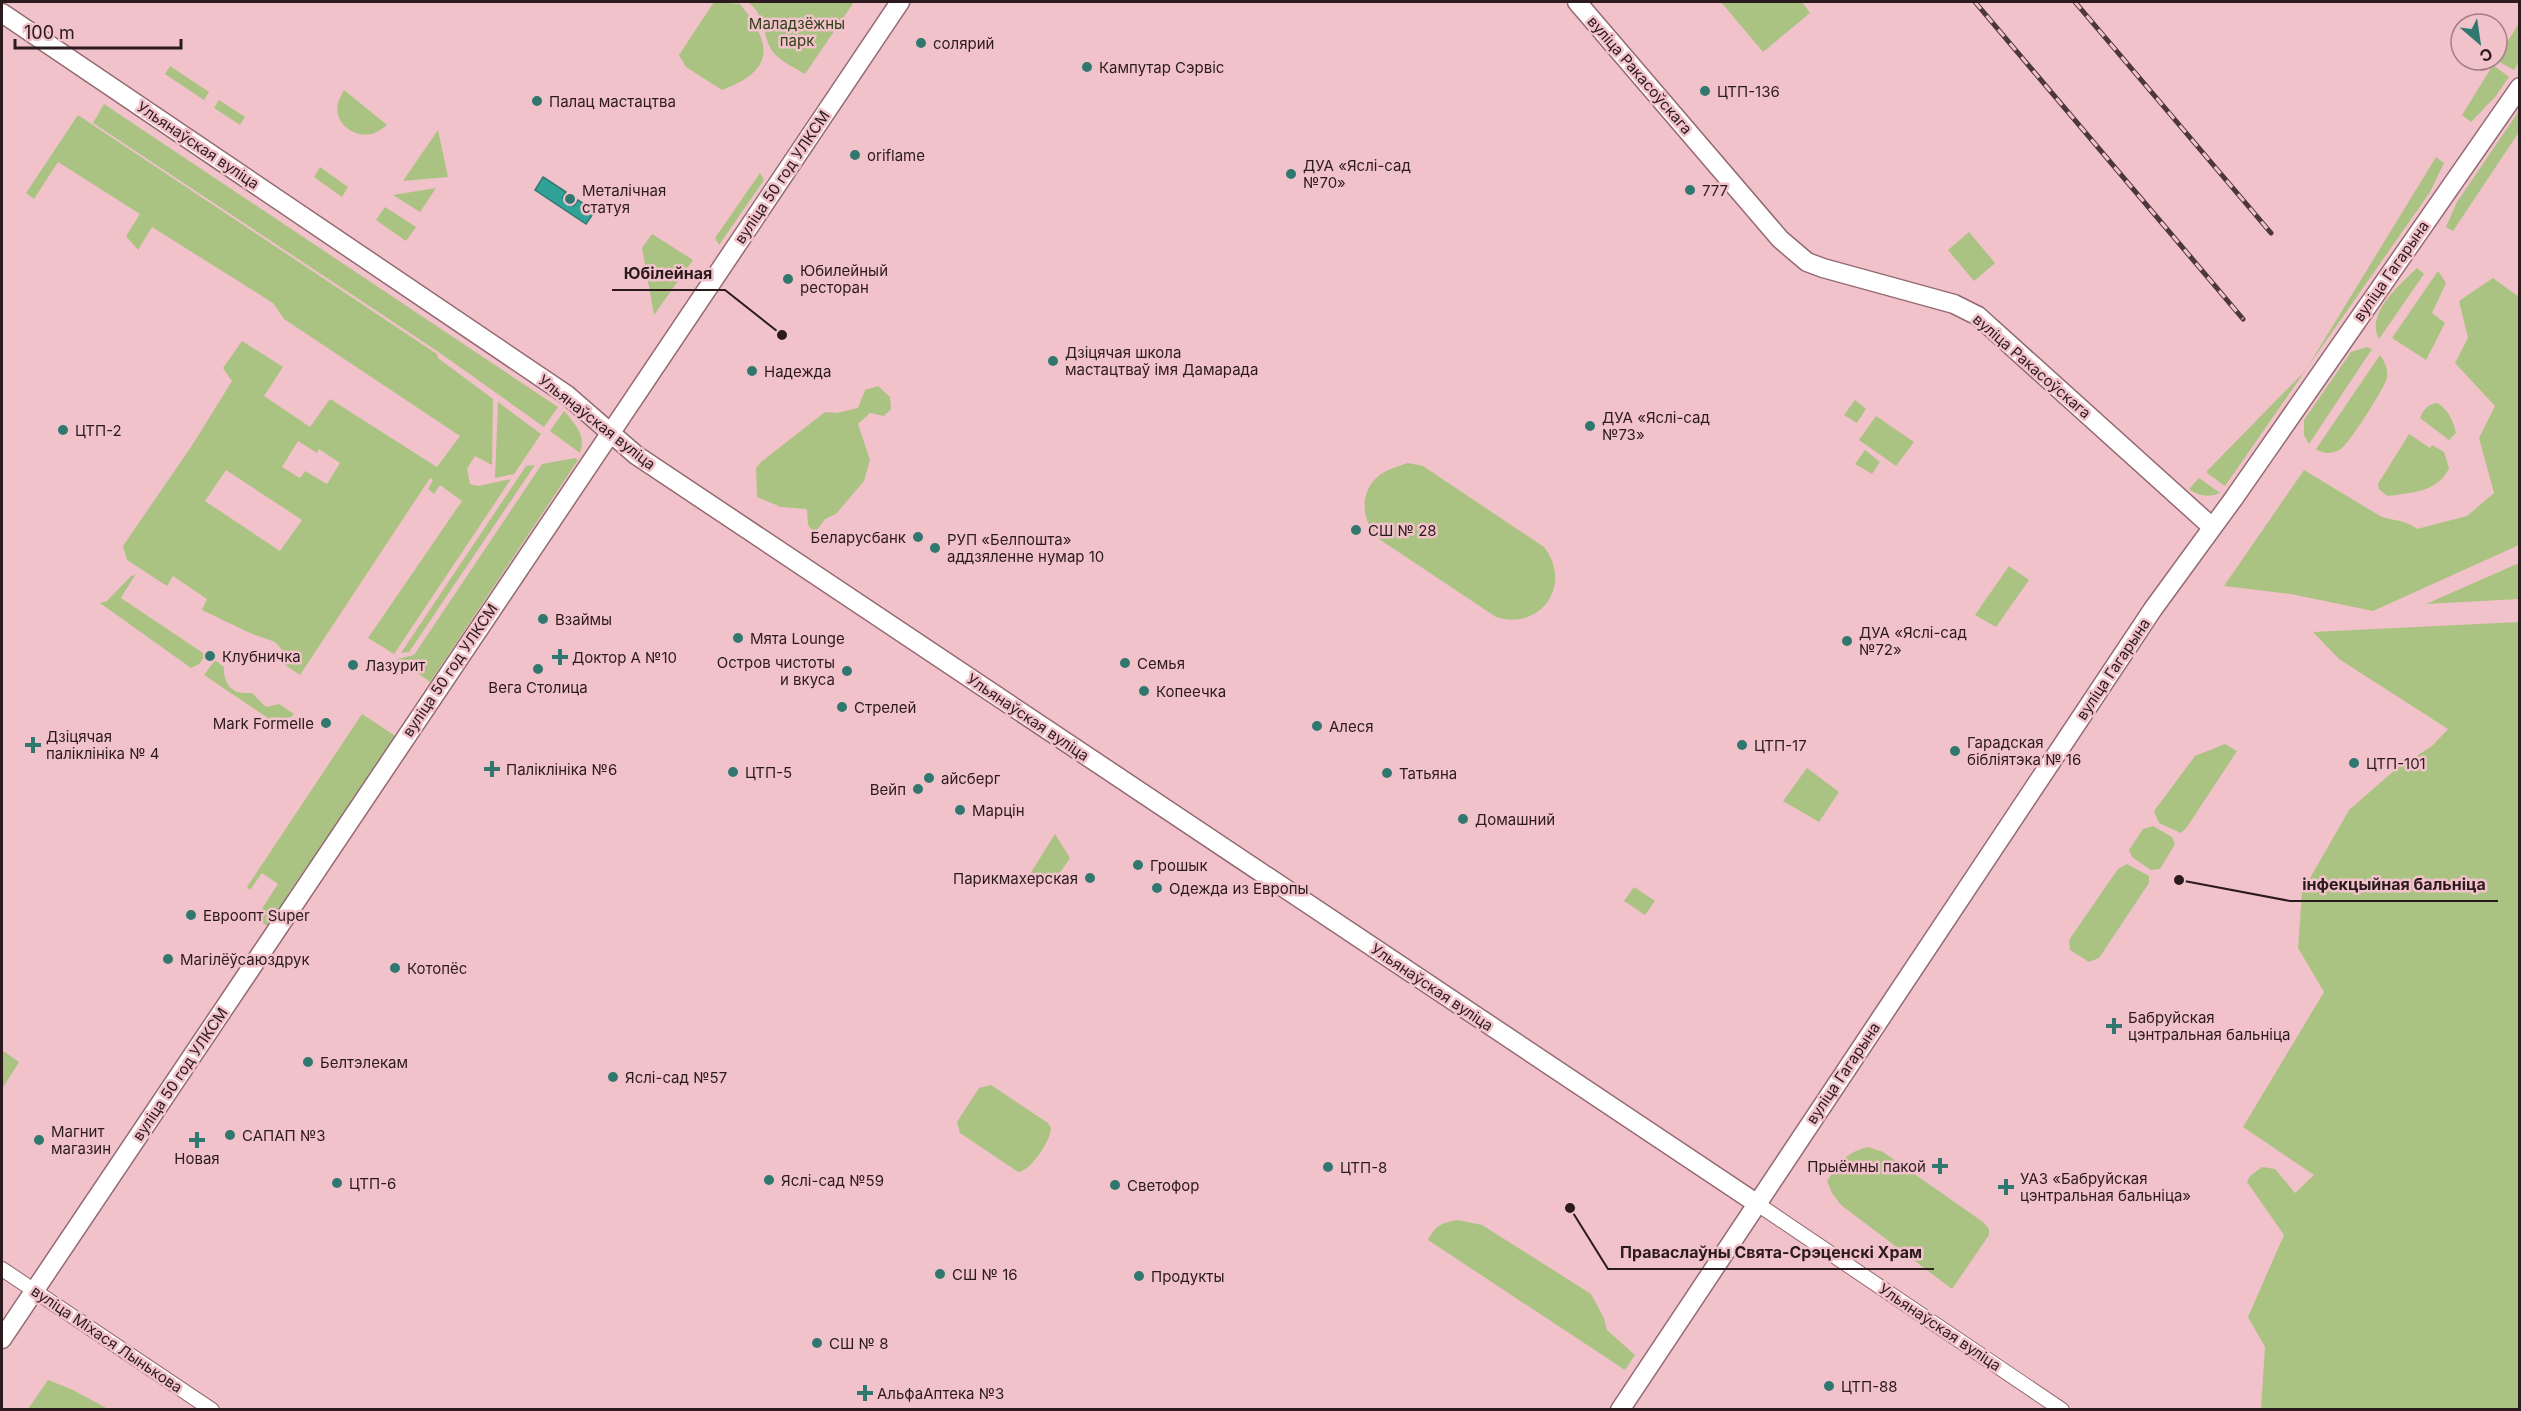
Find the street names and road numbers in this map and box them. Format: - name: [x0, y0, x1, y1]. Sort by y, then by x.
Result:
- street label: вуліца Ракасоўскага: [1584, 12, 1696, 138]
- street label: Ульянаўская вуліца: [133, 97, 263, 193]
- street label: вуліца 50 год УЛКСМ: [730, 107, 834, 247]
- street label: вуліца Гагарына: [2349, 217, 2433, 325]
- street label: вуліца Ракасоўскага: [1969, 310, 2095, 422]
- street label: Ульянаўская вуліца: [535, 370, 659, 474]
- street label: вуліца 50 год УЛКСМ: [398, 600, 502, 740]
- street label: вуліца Гагарына: [2072, 615, 2154, 723]
- street label: Ульянаўская вуліца: [963, 669, 1093, 765]
- street label: Ульянаўская вуліца: [1367, 939, 1497, 1035]
- street label: вуліца 50 год УЛКСМ: [128, 1004, 232, 1144]
- street label: вуліца Гагарына: [1802, 1019, 1884, 1127]
- street label: Ульянаўская вуліца: [1875, 1279, 2005, 1375]
- street label: вуліца Міхася Лынькова: [28, 1281, 186, 1397]

